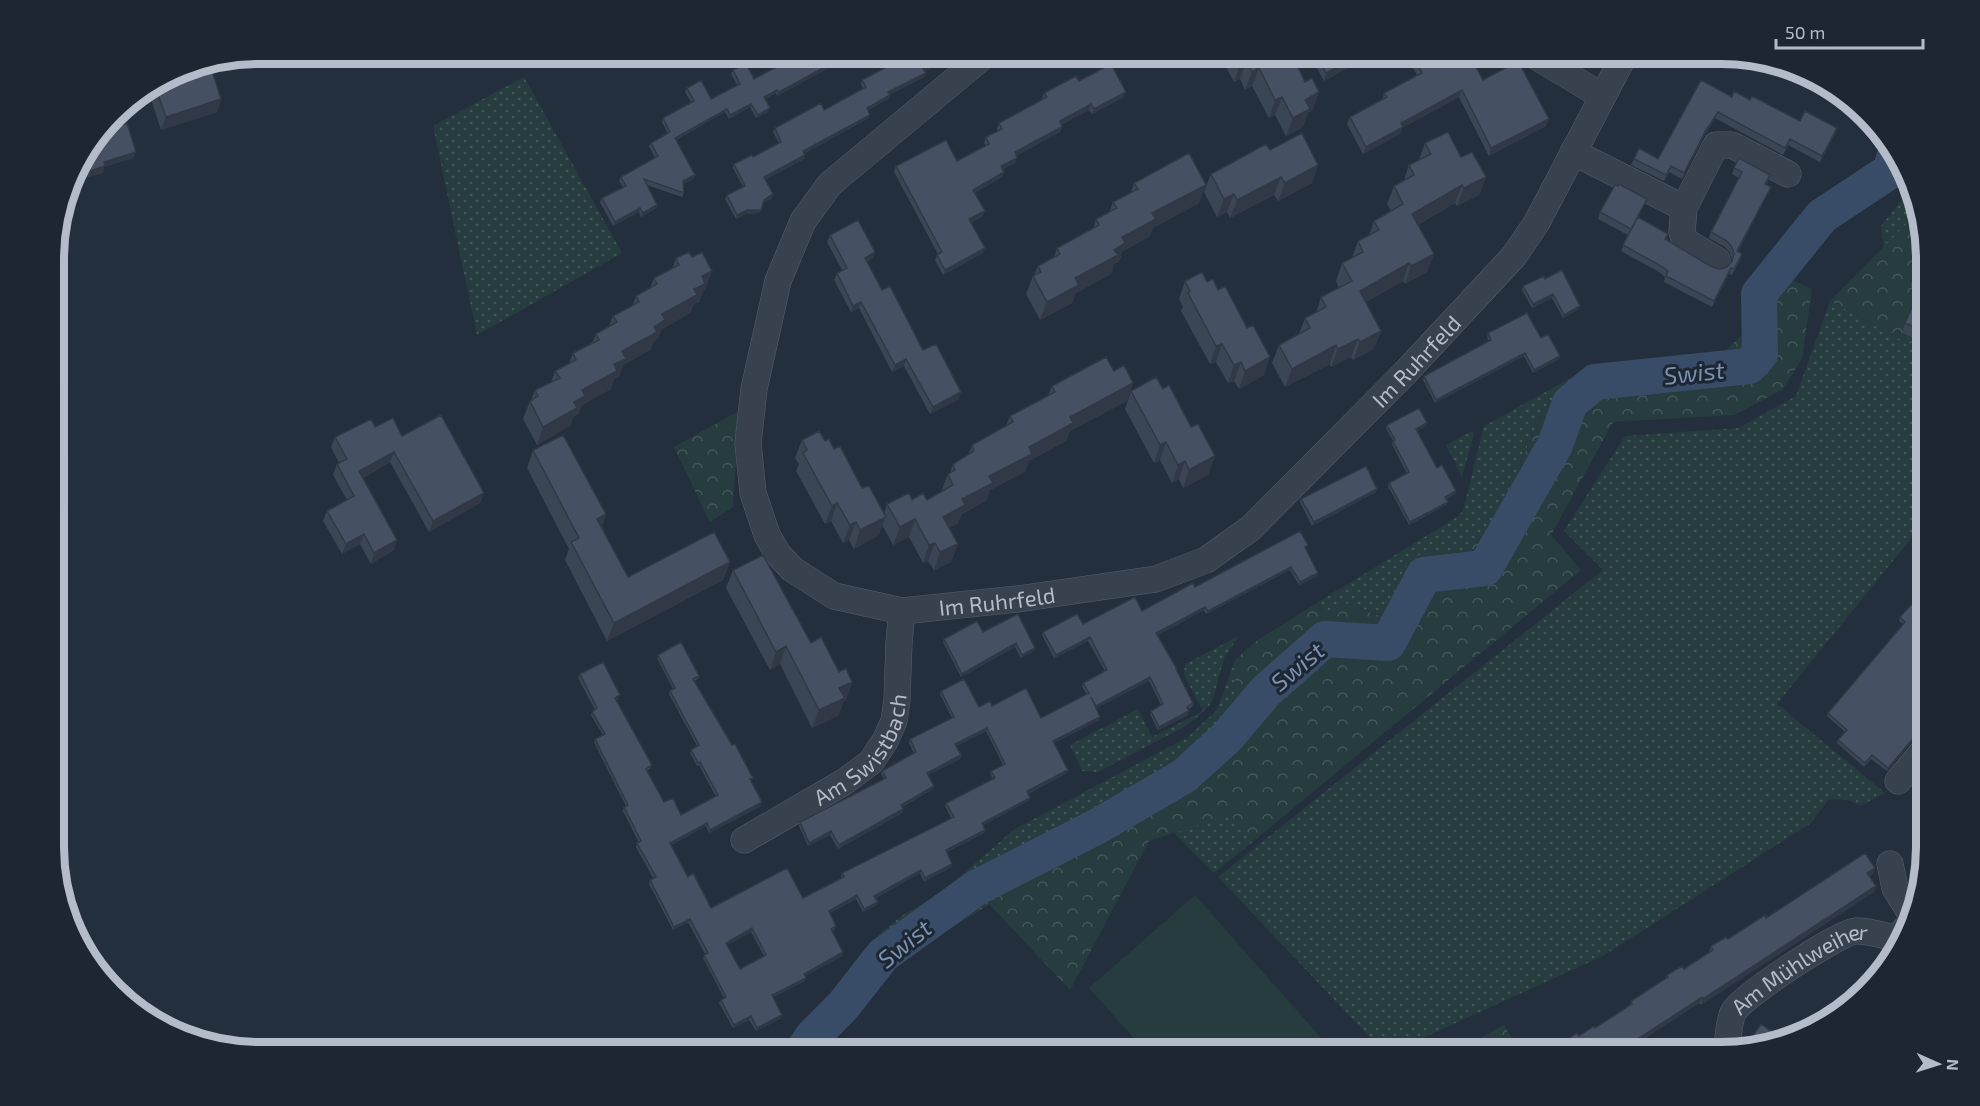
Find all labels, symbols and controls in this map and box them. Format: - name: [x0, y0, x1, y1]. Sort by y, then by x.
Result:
- scale bar: [1776, 12, 1923, 50]
- text: 50 m: [1785, 21, 1825, 43]
- street label: Im Ruhrfeld: [1366, 309, 1465, 412]
- water label: Swist: [1662, 354, 1727, 390]
- street label: Im Ruhrfeld: [938, 581, 1057, 620]
- water label: Swist: [1264, 635, 1330, 697]
- street label: Am Swistbach: [809, 692, 911, 810]
- water label: Swist: [871, 912, 937, 973]
- street label: Am Mühlweiher: [1725, 917, 1869, 1019]
- north arrow: [1908, 1034, 1968, 1094]
- text: N: [1944, 1059, 1963, 1071]

